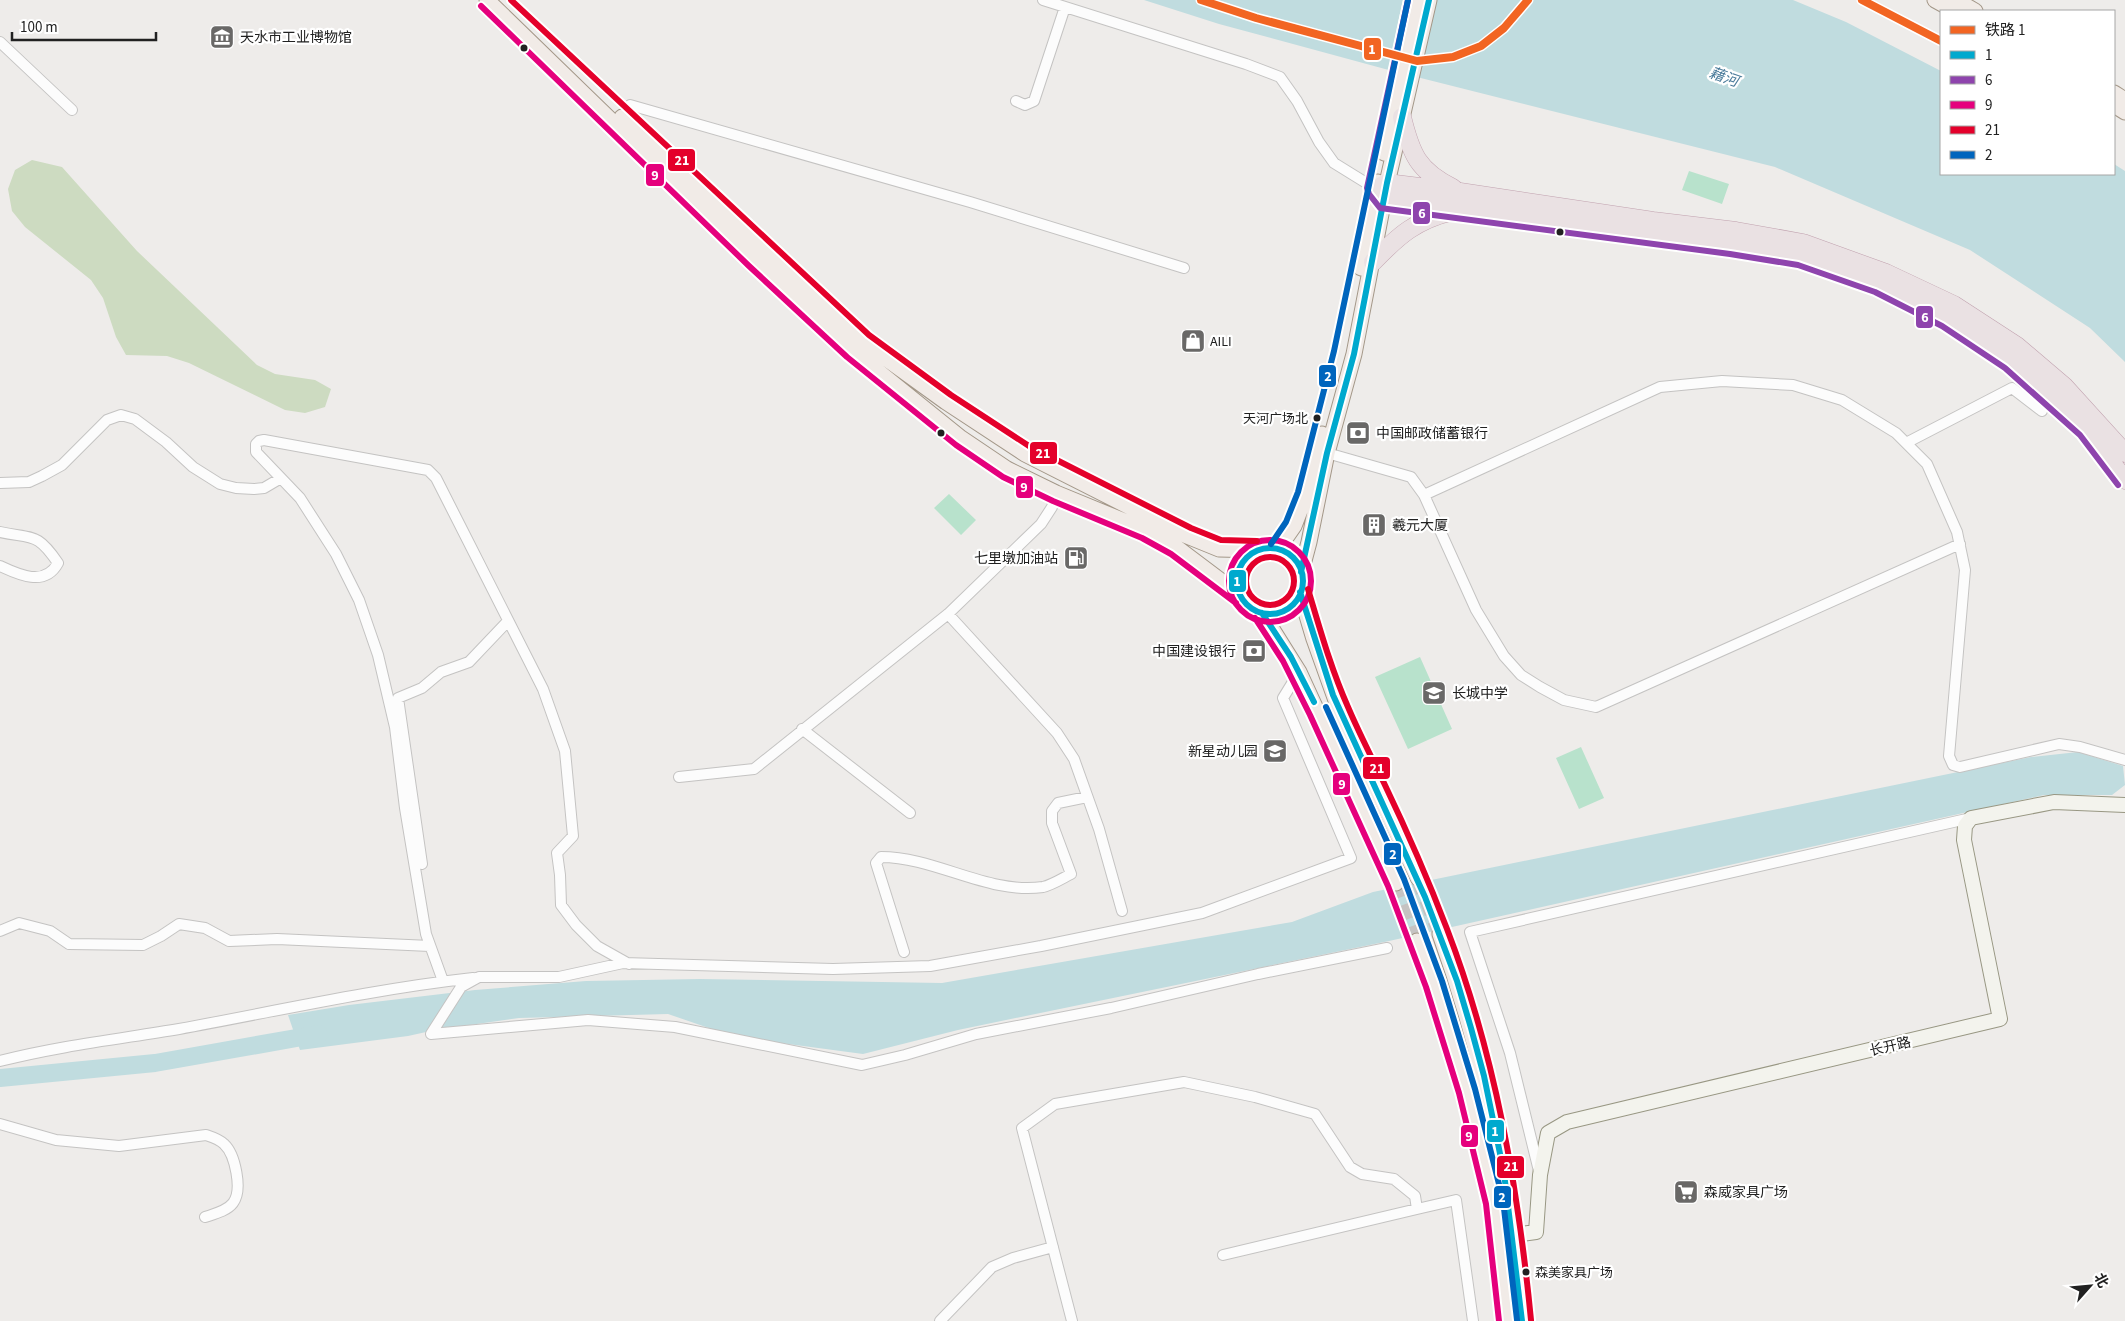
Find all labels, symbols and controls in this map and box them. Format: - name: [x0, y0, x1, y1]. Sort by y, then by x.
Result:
- scale bar: [12, 10, 156, 42]
- legend: [1940, 10, 2115, 175]
- text: 100 m: [20, 17, 58, 38]
- text: 铁路 1: [1985, 20, 2025, 41]
- museum icon: 天水市工业博物馆: [209, 24, 235, 50]
- place label: 天水市工业博物馆: [240, 28, 352, 48]
- line badge: 1: [1363, 37, 1382, 61]
- text: 1: [1368, 40, 1376, 60]
- unlabelled marker: [519, 43, 529, 53]
- text: 1: [1985, 45, 1992, 66]
- water label: 藉河: [1706, 63, 1744, 93]
- text: 6: [1985, 70, 1992, 91]
- text: 9: [1985, 95, 1992, 116]
- text: 21: [1985, 120, 2000, 141]
- text: 2: [1985, 145, 1992, 166]
- line badge: 21: [667, 148, 696, 172]
- text: 21: [675, 151, 689, 171]
- line badge: 9: [645, 163, 665, 187]
- text: 9: [651, 166, 659, 186]
- line badge: 6: [1412, 201, 1431, 225]
- text: 6: [1418, 204, 1426, 224]
- unlabelled marker: [1555, 227, 1565, 237]
- line badge: 6: [1915, 305, 1934, 329]
- text: 6: [1921, 308, 1929, 328]
- shop icon: AILI: [1180, 328, 1206, 354]
- place label: AILI: [1210, 332, 1232, 352]
- line badge: 2: [1318, 364, 1337, 388]
- text: 2: [1324, 367, 1332, 387]
- place label: 天河广场北: [1243, 410, 1308, 428]
- marker: 天河广场北: [1312, 413, 1322, 423]
- bank icon: 中国邮政储蓄银行: [1345, 420, 1371, 446]
- place label: 中国邮政储蓄银行: [1376, 424, 1488, 444]
- unlabelled marker: [936, 428, 946, 438]
- line badge: 21: [1029, 441, 1058, 465]
- text: 21: [1036, 444, 1050, 464]
- line badge: 9: [1015, 475, 1034, 499]
- text: 9: [1020, 478, 1028, 498]
- building icon: 羲元大厦: [1361, 512, 1387, 538]
- place label: 羲元大厦: [1392, 516, 1448, 536]
- fuel station icon: 七里墩加油站: [1063, 545, 1089, 571]
- place label: 七里墩加油站: [974, 549, 1058, 569]
- line badge: 1: [1228, 569, 1247, 593]
- text: 1: [1233, 572, 1241, 592]
- bank icon: 中国建设银行: [1241, 638, 1267, 664]
- place label: 中国建设银行: [1152, 642, 1236, 662]
- school or university icon: 长城中学: [1421, 680, 1447, 706]
- place label: 长城中学: [1452, 684, 1508, 704]
- school or university icon: 新星动儿园: [1262, 738, 1288, 764]
- place label: 新星动儿园: [1188, 742, 1258, 762]
- line badge: 21: [1362, 756, 1391, 780]
- text: 21: [1370, 759, 1384, 779]
- line badge: 9: [1332, 772, 1351, 796]
- text: 9: [1338, 775, 1346, 795]
- line badge: 2: [1383, 842, 1402, 866]
- text: 2: [1389, 845, 1397, 865]
- street label: 长开路: [1868, 1033, 1913, 1061]
- line badge: 1: [1486, 1119, 1505, 1143]
- text: 1: [1491, 1122, 1499, 1142]
- line badge: 9: [1460, 1124, 1479, 1148]
- text: 9: [1465, 1127, 1473, 1147]
- line badge: 21: [1496, 1155, 1525, 1179]
- text: 21: [1504, 1157, 1518, 1177]
- supermarket icon: 森威家具广场: [1673, 1179, 1699, 1205]
- place label: 森威家具广场: [1704, 1183, 1788, 1203]
- line badge: 2: [1493, 1185, 1512, 1209]
- text: 2: [1498, 1188, 1506, 1208]
- north arrow: [2065, 1261, 2115, 1311]
- place label: 森美家具广场: [1535, 1264, 1613, 1282]
- marker: 森美家具广场: [1521, 1267, 1531, 1277]
- text: 北: [2089, 1270, 2113, 1291]

